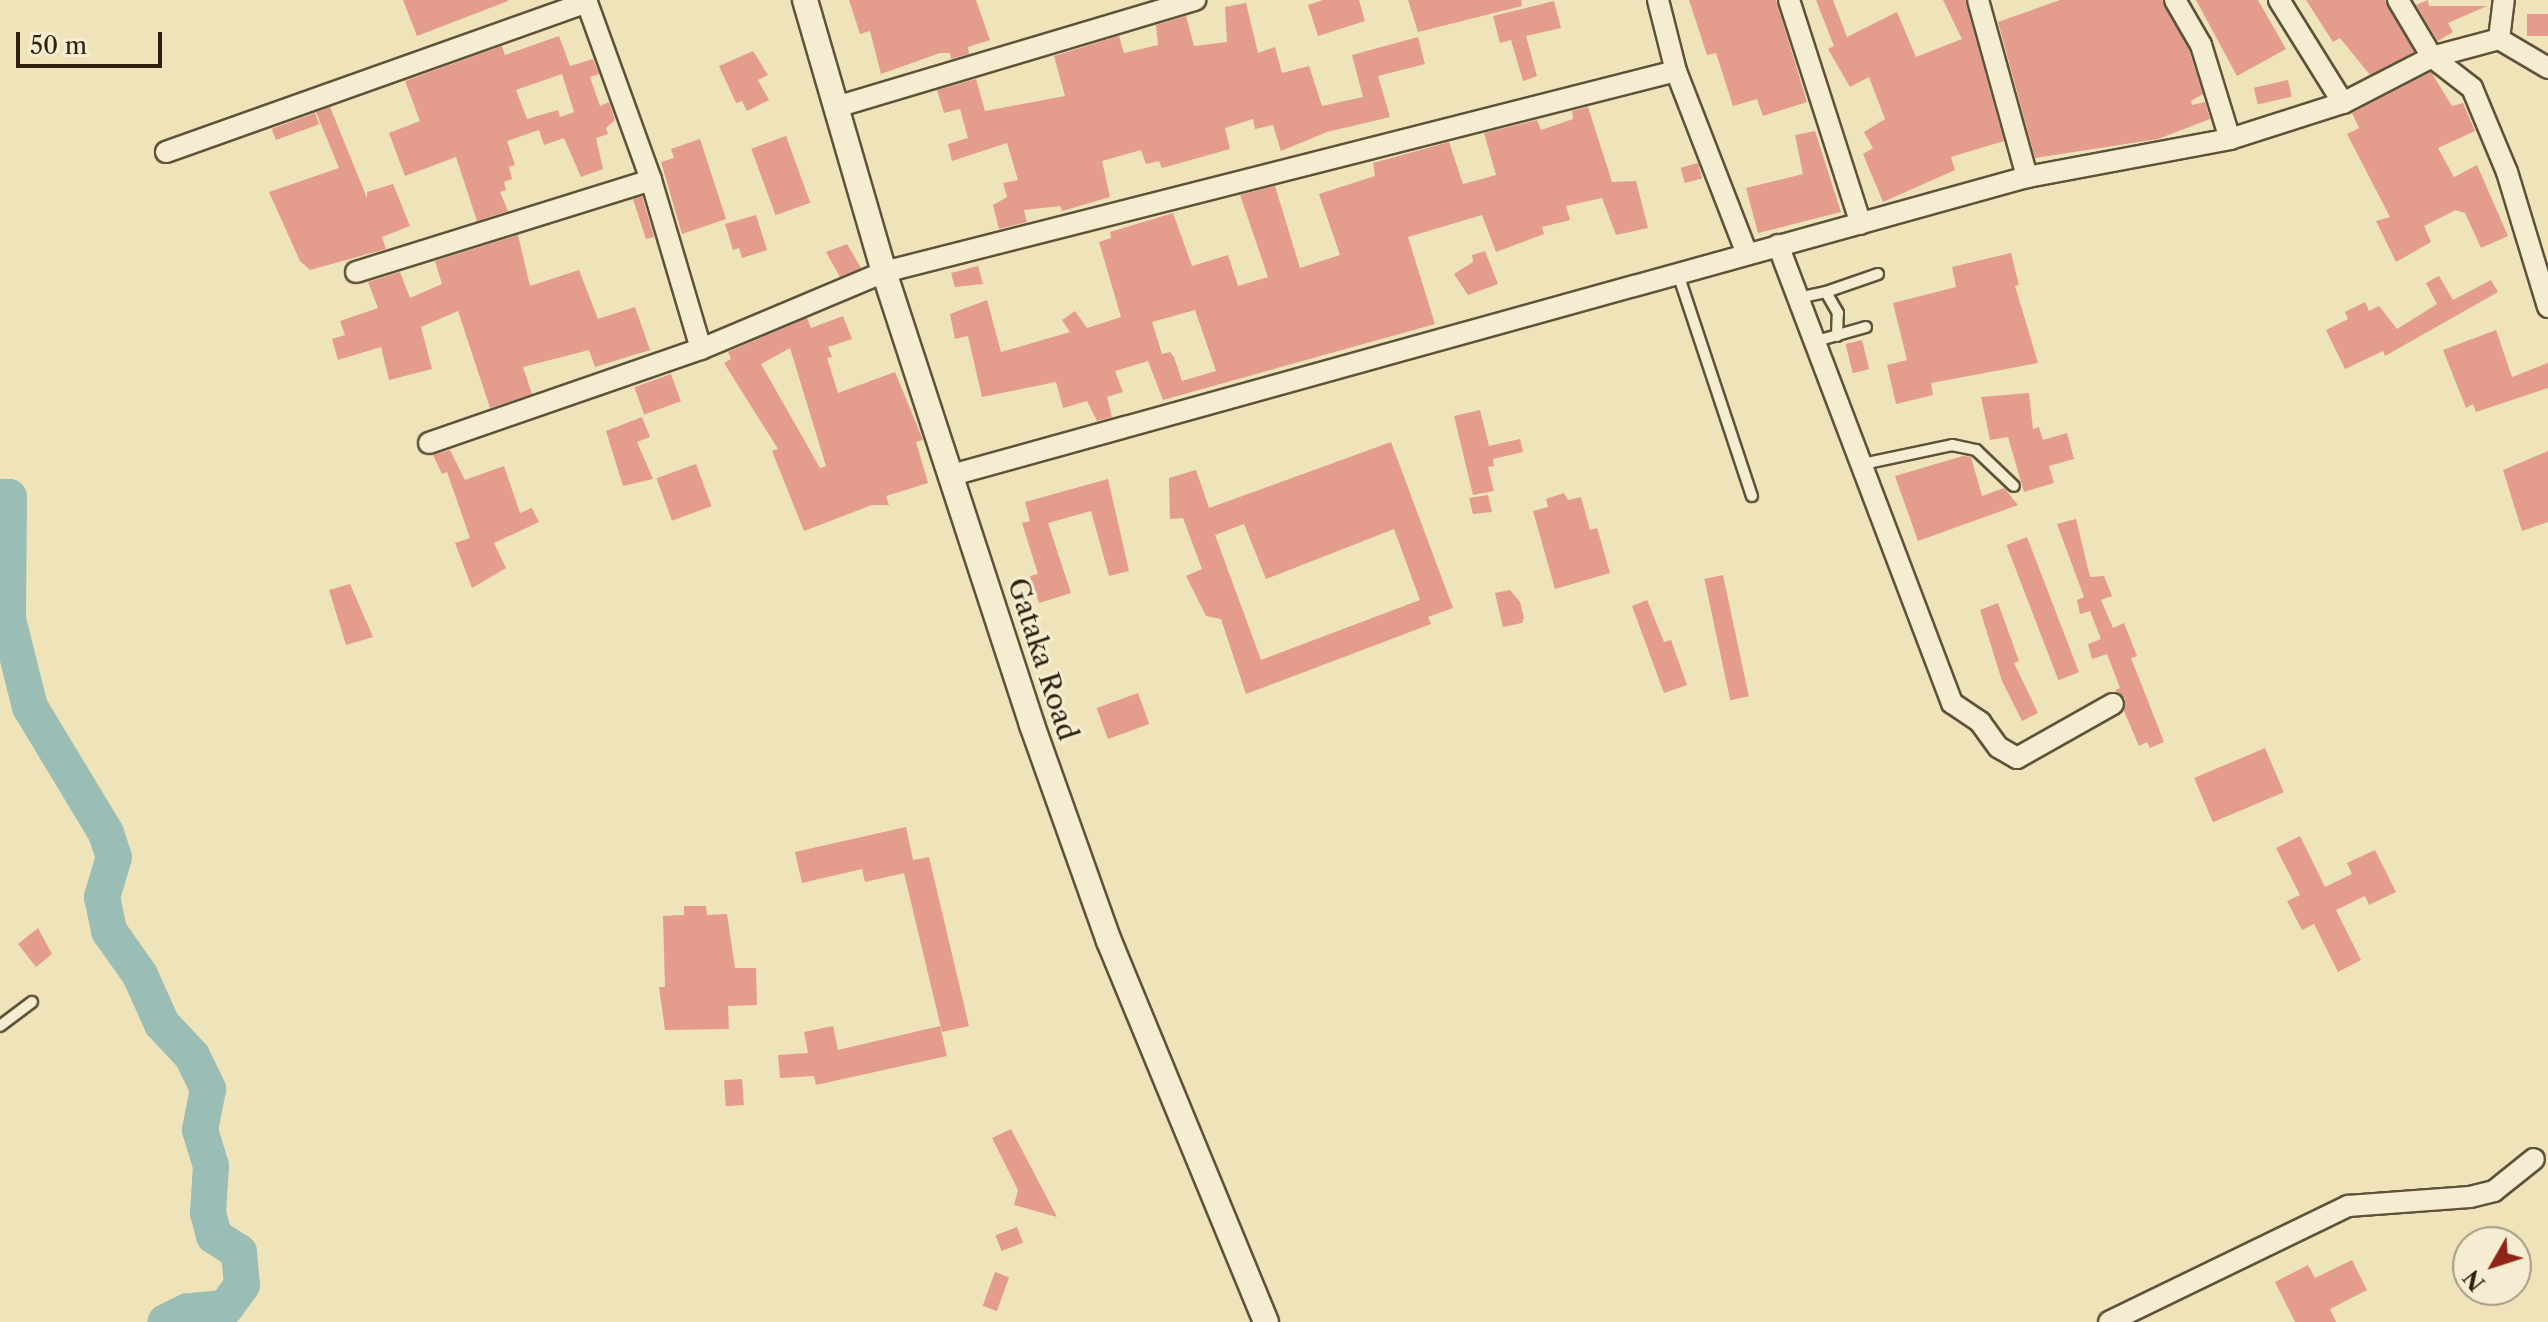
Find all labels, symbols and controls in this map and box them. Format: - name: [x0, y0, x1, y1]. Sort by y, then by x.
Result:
- scale bar: [20, 16, 166, 66]
- text: 50 m: [30, 31, 87, 60]
- street label: Gataka Road: [1001, 573, 1085, 745]
- north arrow: [2452, 1226, 2532, 1306]
- text: N: [2458, 1264, 2491, 1296]

